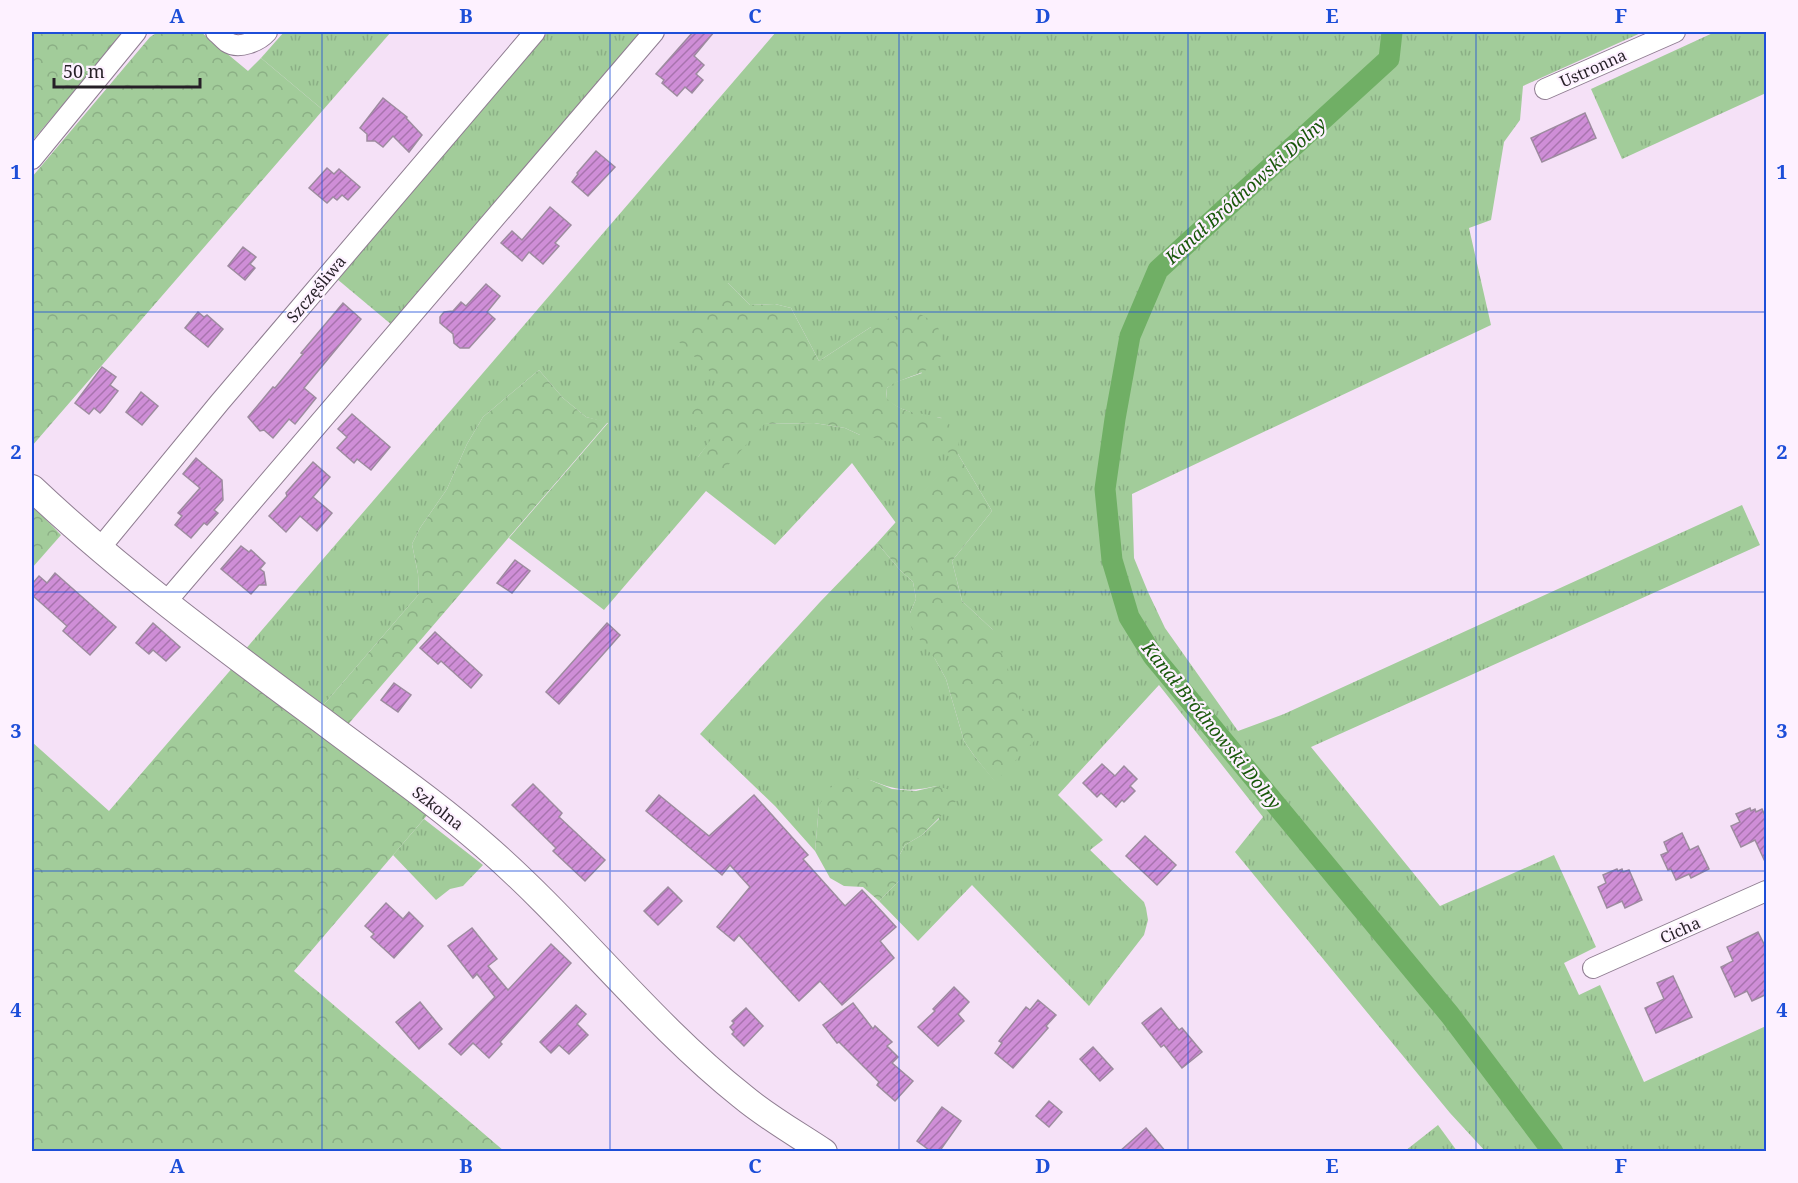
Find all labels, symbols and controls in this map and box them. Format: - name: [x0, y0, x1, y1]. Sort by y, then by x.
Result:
- text: A: [169, 2, 185, 29]
- text: B: [459, 2, 473, 29]
- text: C: [748, 2, 762, 29]
- text: D: [1035, 2, 1051, 29]
- text: E: [1325, 2, 1339, 29]
- text: F: [1615, 2, 1627, 29]
- street label: Ustronna: [1556, 44, 1630, 92]
- scale bar: [54, 51, 200, 89]
- text: 50 m: [63, 59, 105, 83]
- water label: Kanał Bródnowski Dolny: [1159, 111, 1331, 269]
- text: 1: [10, 158, 22, 185]
- text: 1: [1776, 158, 1788, 185]
- street label: Szczęśliwa: [281, 251, 351, 327]
- text: 2: [10, 438, 22, 465]
- text: 2: [1776, 438, 1788, 465]
- water label: Kanał Bródnowski Dolny: [1136, 636, 1287, 814]
- text: 3: [10, 717, 22, 744]
- text: 3: [1776, 717, 1788, 744]
- street label: Szkolna: [408, 781, 468, 835]
- street label: Cicha: [1656, 911, 1704, 949]
- text: 4: [10, 996, 22, 1023]
- text: 4: [1776, 996, 1788, 1023]
- text: A: [169, 1152, 185, 1179]
- text: B: [459, 1152, 473, 1179]
- text: C: [748, 1152, 762, 1179]
- text: D: [1035, 1152, 1051, 1179]
- text: E: [1325, 1152, 1339, 1179]
- text: F: [1615, 1152, 1627, 1179]

